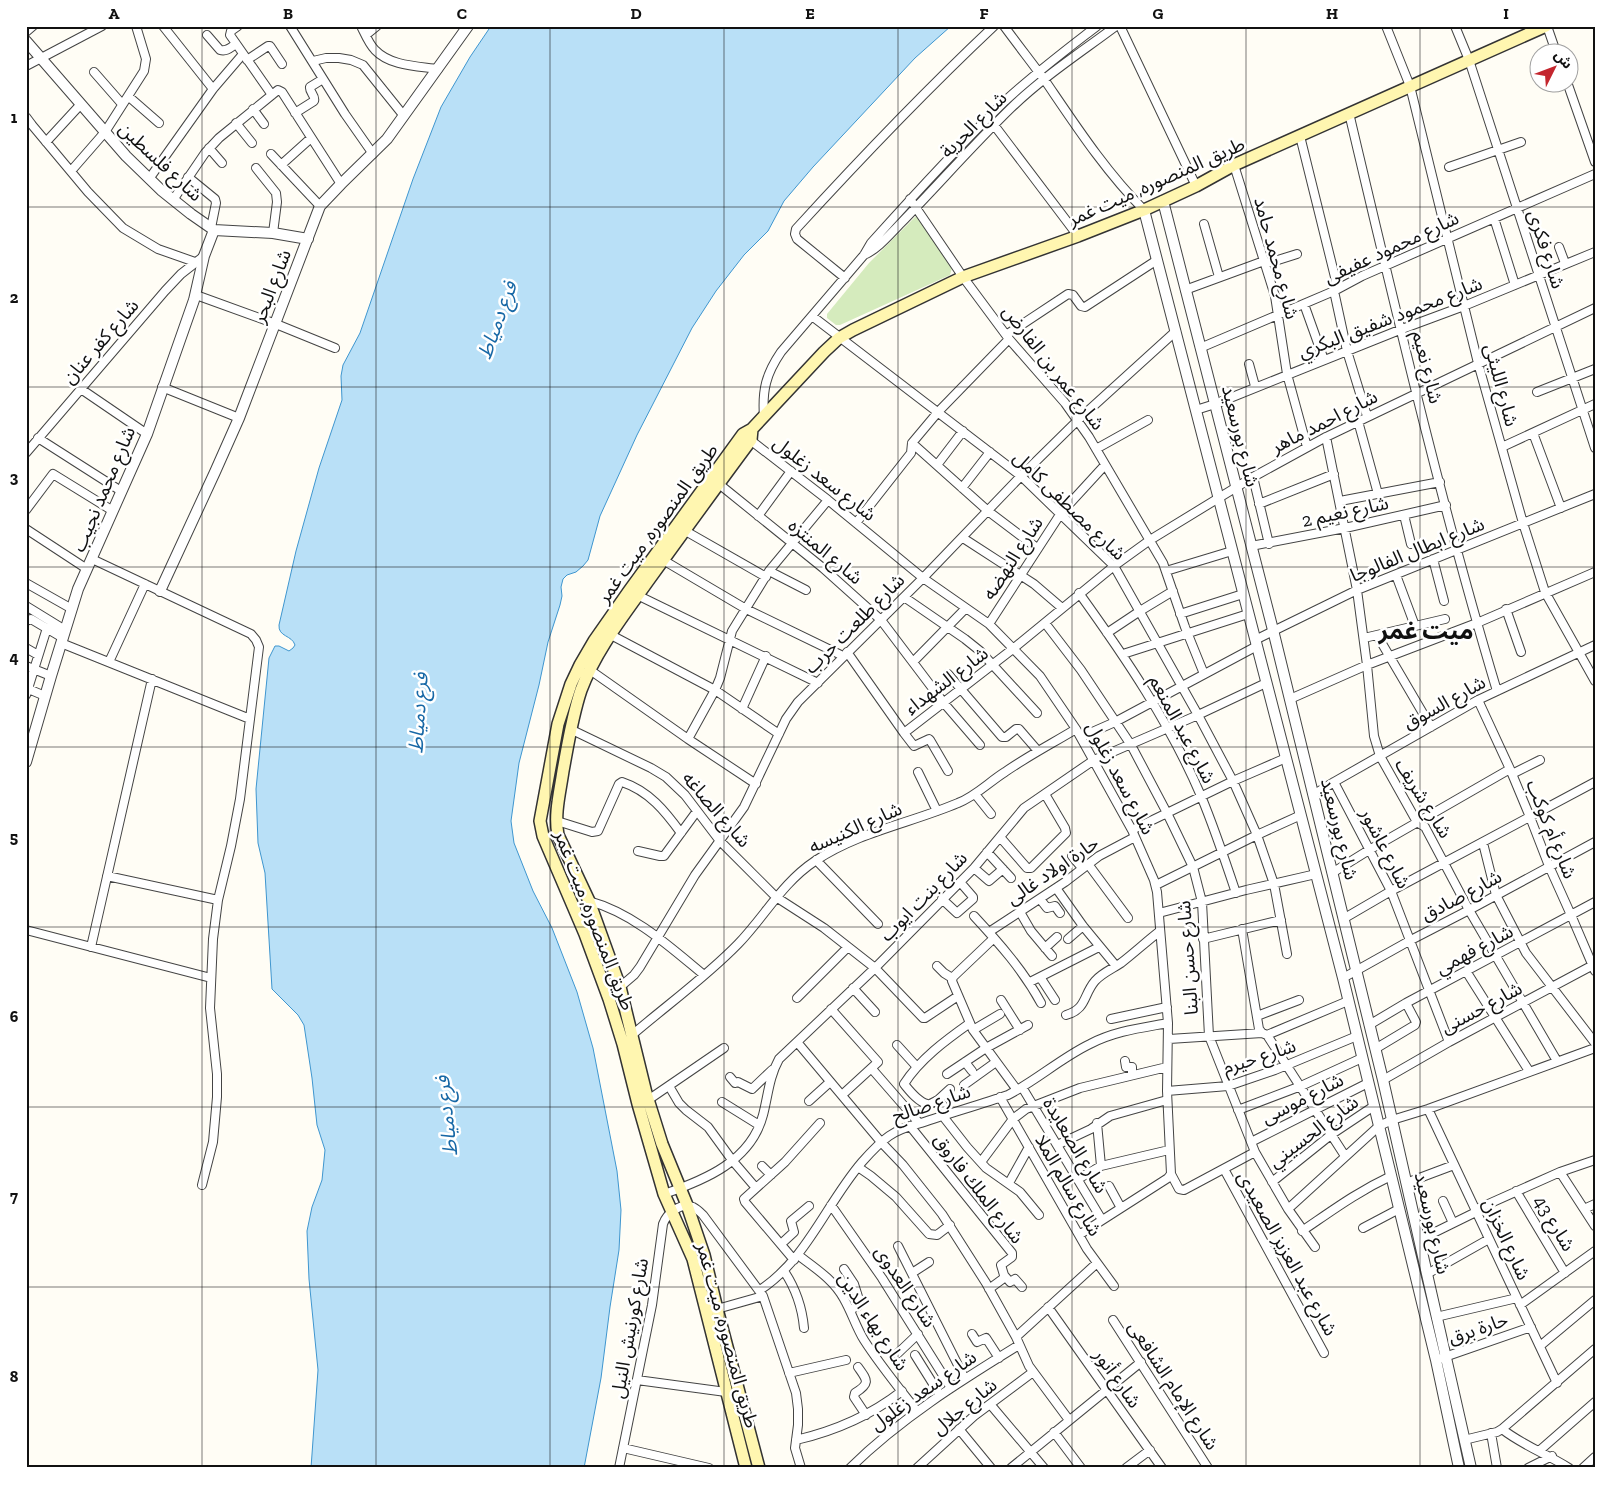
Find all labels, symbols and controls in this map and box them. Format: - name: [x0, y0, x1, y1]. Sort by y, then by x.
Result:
- text: A: [109, 4, 120, 23]
- text: B: [283, 4, 293, 23]
- text: C: [457, 4, 467, 23]
- text: D: [630, 4, 642, 23]
- text: E: [805, 4, 815, 23]
- text: F: [979, 4, 989, 23]
- text: G: [1153, 4, 1164, 23]
- text: H: [1326, 4, 1338, 23]
- text: I: [1503, 4, 1509, 23]
- north arrow: [1528, 42, 1578, 92]
- text: ش: [1551, 47, 1576, 72]
- street label: شارع الحرية: [935, 86, 1013, 164]
- text: 1: [11, 108, 18, 127]
- street label: شارع فلسطين: [113, 117, 207, 207]
- street label: طريق المنصوره, ميت غمر: [1063, 132, 1248, 231]
- street label: شارع محمد حامد: [1247, 194, 1304, 322]
- street label: شارع محمود عفيفى: [1320, 206, 1463, 291]
- street label: شارع فكرى: [1521, 207, 1570, 292]
- street label: شارع البحر: [247, 246, 298, 328]
- street label: شارع محمود شفيق البكري: [1295, 272, 1487, 366]
- water label: فرع دمياط: [472, 277, 525, 363]
- text: 2: [10, 288, 19, 307]
- street label: شارع كفر عنان: [57, 294, 145, 390]
- street label: شارع عمر بن الفارض: [996, 300, 1110, 436]
- street label: شارع نعيم: [1404, 328, 1448, 407]
- street label: شارع الليثى: [1478, 341, 1524, 430]
- street label: شارع بورسعيد: [1215, 383, 1264, 490]
- street label: شارع احمد ماهر: [1266, 385, 1382, 460]
- street label: شارع محمد نجيب: [67, 423, 142, 556]
- street label: شارع سعد زغلول: [767, 431, 881, 527]
- street label: طريق المنصوره, ميت غمر: [591, 439, 723, 608]
- street label: شارع مصطفى كامل: [1007, 446, 1131, 566]
- text: 3: [10, 468, 19, 487]
- street label: شارع نعيم 2: [1300, 491, 1391, 535]
- street label: شارع النهضه: [977, 512, 1049, 605]
- street label: شارع ابطال الفالوجا: [1347, 512, 1488, 589]
- street label: شارع المنتزه: [783, 514, 867, 591]
- street label: شارع طلعت حرب: [799, 568, 911, 680]
- district label: ميت غمر: [1378, 616, 1473, 645]
- street label: شارع الشهداء: [900, 641, 994, 721]
- text: 4: [9, 648, 19, 667]
- street label: شارع السوق: [1399, 670, 1490, 736]
- water label: فرع دمياط: [403, 671, 436, 754]
- street label: شارع عبد المنعم: [1142, 671, 1221, 789]
- street label: شارع سعد زغلول: [1079, 718, 1160, 840]
- street label: شارع شريف: [1388, 754, 1457, 843]
- street label: شارع الصاغه: [676, 767, 756, 853]
- street label: شارع بورسعيد: [1314, 776, 1363, 883]
- street label: شارع أم كوكب: [1518, 776, 1582, 883]
- street label: شارع الكنيسه: [805, 797, 906, 860]
- street label: شارع عاشور: [1353, 803, 1416, 893]
- street label: طريق المنصوره, ميت غمر: [549, 826, 640, 1014]
- text: 5: [10, 828, 18, 847]
- street label: حارة اولاد غالى: [1002, 831, 1103, 910]
- street label: شارع بنت ايوب: [875, 847, 973, 947]
- street label: شارع صادق: [1417, 865, 1506, 928]
- street label: شارع حسن البنا: [1172, 900, 1205, 1016]
- street label: شارع فهمي: [1432, 919, 1519, 982]
- street label: شارع حسنى: [1436, 976, 1527, 1040]
- text: 6: [10, 1007, 19, 1026]
- street label: شارع حيرم: [1220, 1034, 1300, 1082]
- street label: شارع موسى: [1257, 1068, 1348, 1131]
- water label: فرع دمياط: [430, 1073, 465, 1157]
- street label: شارع صالح: [889, 1079, 974, 1130]
- street label: شارع الحسيني: [1264, 1090, 1365, 1175]
- street label: شارع الصعايدة: [1036, 1093, 1113, 1198]
- street label: شارع الملك فاروق: [927, 1129, 1029, 1249]
- street label: شارع سالم الملا: [1028, 1130, 1107, 1242]
- street label: شارع عبد العزيز الصعيدى: [1231, 1167, 1342, 1341]
- street label: شارع بورسعيد: [1408, 1170, 1455, 1277]
- text: 7: [10, 1187, 18, 1206]
- street label: شارع 43: [1527, 1191, 1580, 1256]
- street label: شارع الخزان: [1476, 1195, 1535, 1285]
- street label: طريق المنصوره, ميت غمر: [691, 1239, 763, 1431]
- street label: شارع العدوى: [868, 1241, 941, 1333]
- street label: شارع كورنيش النيل: [606, 1256, 655, 1400]
- street label: شارع بهاء الدين: [832, 1268, 914, 1376]
- street label: حارة برق: [1445, 1308, 1511, 1349]
- street label: شارع الإمام الشافعى: [1121, 1316, 1224, 1456]
- street label: شارع أنور: [1087, 1343, 1146, 1413]
- street label: شارع سعد زغلول: [866, 1345, 982, 1437]
- text: 8: [10, 1367, 19, 1386]
- street label: شارع جلال: [927, 1373, 1003, 1441]

